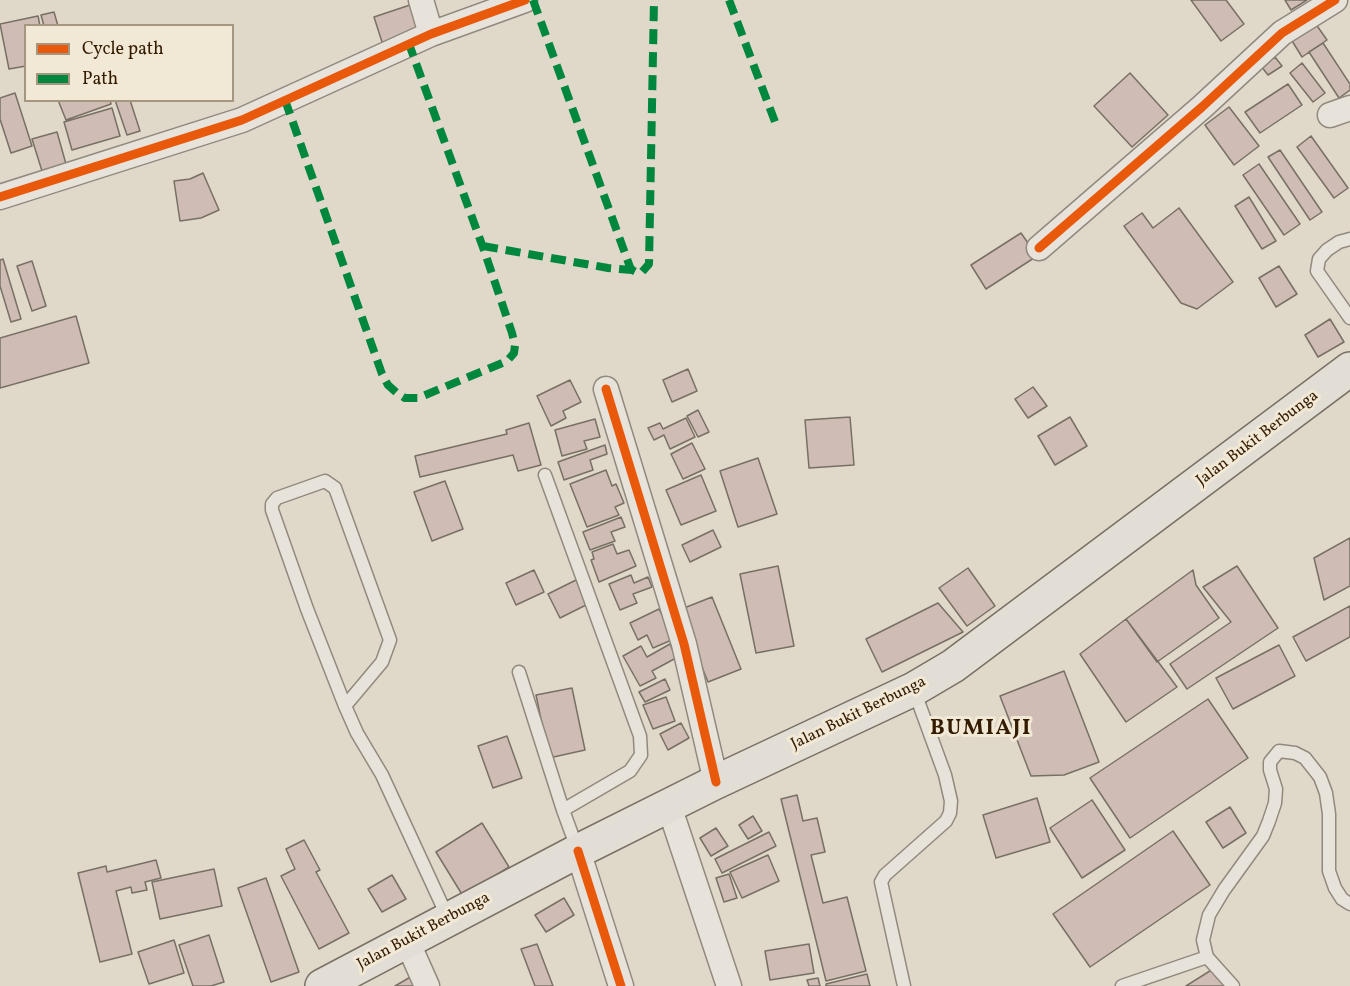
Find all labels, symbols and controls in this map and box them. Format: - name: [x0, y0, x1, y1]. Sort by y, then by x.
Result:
- legend: [24, 24, 234, 102]
- text: Cycle path: [82, 37, 164, 62]
- text: Path: [82, 67, 118, 92]
- street label: Jalan Bukit Berbunga: [1193, 387, 1323, 491]
- street label: Jalan Bukit Berbunga: [788, 673, 930, 755]
- district label: BUMIAJI: [930, 717, 1032, 743]
- street label: Jalan Bukit Berbunga: [354, 889, 494, 975]

